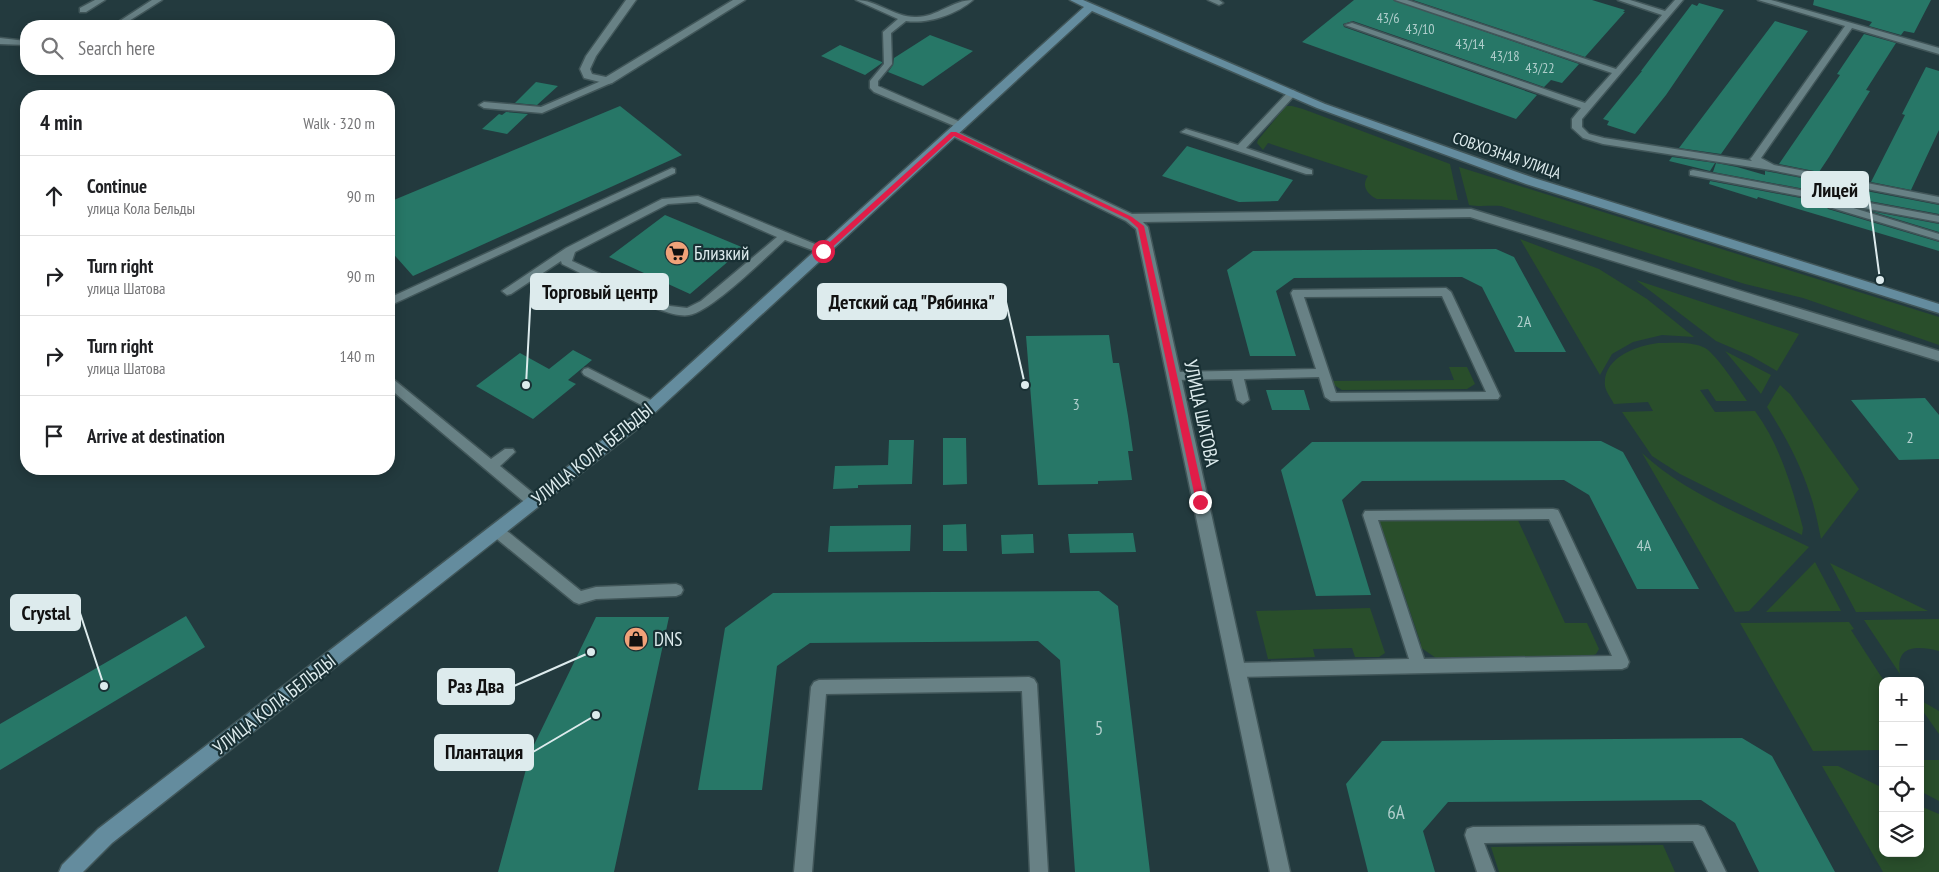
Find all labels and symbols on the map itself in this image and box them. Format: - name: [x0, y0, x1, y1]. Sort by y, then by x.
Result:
- house number: 43/6: [1376, 9, 1400, 27]
- house number: 43/10: [1405, 20, 1435, 38]
- house number: 43/14: [1455, 35, 1485, 53]
- house number: 43/18: [1490, 47, 1520, 65]
- house number: 43/22: [1525, 59, 1555, 77]
- street label: СОВХОЗНАЯ УЛИЦА: [1450, 127, 1564, 183]
- callout: Лицей: [1802, 172, 1868, 207]
- text: Лицей: [1811, 177, 1858, 203]
- supermarket icon: Близкий: [664, 240, 690, 266]
- route start: [812, 240, 835, 263]
- place label: Близкий: [694, 241, 749, 265]
- callout: Торговый центр: [531, 274, 668, 309]
- text: Торговый центр: [542, 279, 658, 305]
- callout: Детский сад "Рябинка": [818, 284, 1006, 319]
- text: Детский сад "Рябинка": [829, 289, 995, 315]
- house number: 2А: [1517, 311, 1532, 331]
- street label: УЛИЦА ШАТОВА: [1179, 357, 1225, 469]
- house number: 3: [1072, 394, 1080, 414]
- street label: УЛИЦА КОЛА БЕЛЬДЫ: [527, 398, 657, 510]
- house number: 2: [1906, 427, 1914, 447]
- route end: [1189, 491, 1212, 514]
- house number: 4А: [1637, 535, 1652, 555]
- callout: Crystal: [11, 595, 80, 630]
- text: Crystal: [22, 600, 71, 626]
- shop icon: DNS: [623, 626, 649, 652]
- place label: DNS: [654, 627, 682, 651]
- street label: УЛИЦА КОЛА БЕЛЬДЫ: [208, 649, 340, 759]
- callout: Раз Два: [438, 669, 514, 704]
- text: Раз Два: [448, 673, 504, 699]
- house number: 5: [1095, 716, 1103, 740]
- callout: Плантация: [435, 735, 533, 770]
- text: Плантация: [445, 739, 523, 765]
- house number: 6А: [1387, 800, 1405, 824]

